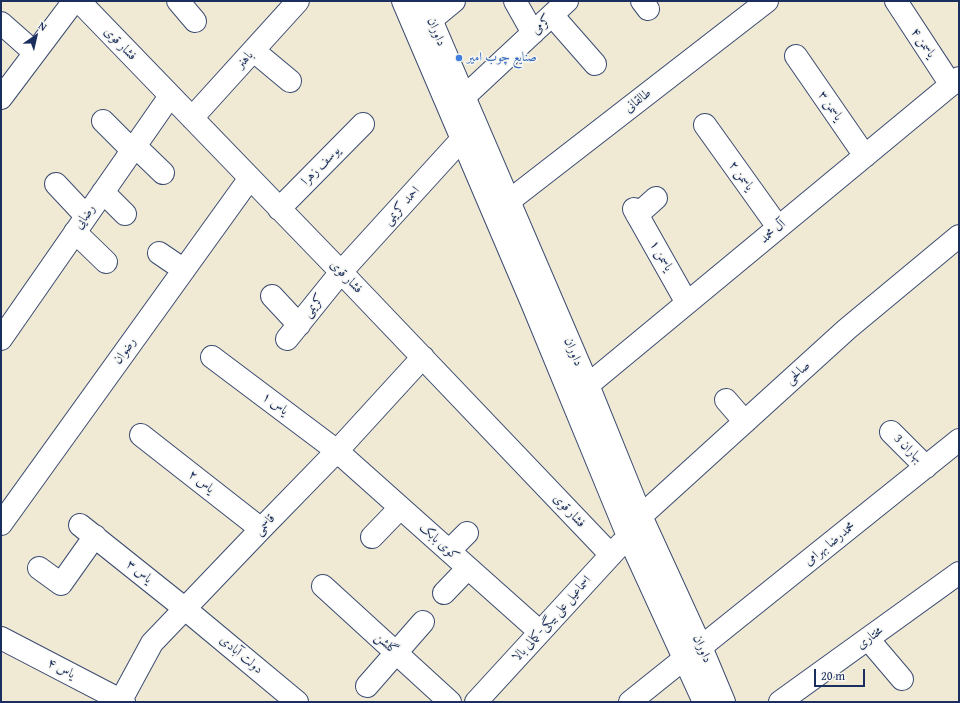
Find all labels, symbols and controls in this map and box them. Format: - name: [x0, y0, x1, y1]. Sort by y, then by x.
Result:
- street label: کرمی: [529, 12, 555, 38]
- street label: داوران: [423, 15, 449, 49]
- north arrow: [16, 16, 56, 56]
- text: N: [35, 17, 50, 35]
- street label: فشار قوی: [100, 24, 140, 64]
- street label: یاسمن ۴: [907, 25, 939, 61]
- street label: باهنر: [233, 48, 257, 72]
- place label: صنایع چوب امیر: [467, 50, 537, 66]
- marker: صنایع چوب امیر: [454, 53, 464, 63]
- street label: طالقانی: [621, 86, 655, 116]
- street label: یاسمن ۳: [814, 88, 846, 124]
- street label: یوسف زهرا: [298, 143, 344, 189]
- street label: یاسمن ۲: [725, 158, 757, 194]
- street label: احمد کریمی: [381, 183, 423, 229]
- street label: رضایی: [71, 202, 99, 232]
- street label: آل محمد: [757, 217, 789, 247]
- street label: یاسمن ۱: [646, 238, 676, 274]
- street label: فشار قوی: [326, 257, 366, 297]
- street label: کریمی: [300, 291, 328, 321]
- street label: رضوان: [110, 335, 140, 367]
- street label: داوران: [560, 335, 586, 369]
- street label: صالحی: [782, 358, 814, 388]
- street label: یاس ۱: [259, 389, 291, 419]
- street label: بهاران 3: [890, 431, 926, 467]
- street label: یاس ۲: [185, 467, 217, 497]
- street label: فشار قوی: [549, 491, 589, 531]
- street label: قاسمی: [251, 511, 279, 539]
- street label: محمدرضا بهرامی: [801, 519, 859, 569]
- street label: کوی بابک: [416, 520, 462, 564]
- street label: یاس ۳: [123, 557, 155, 587]
- street label: اسماعیل علی بیگی-کمالی بالا: [509, 573, 595, 665]
- street label: مختاری: [854, 623, 886, 653]
- street label: گلشن: [371, 630, 401, 658]
- street label: دولت آبادی: [216, 632, 266, 678]
- street label: داوران: [689, 632, 715, 666]
- street label: یاس ۴: [45, 656, 77, 682]
- scale bar: [816, 661, 867, 687]
- text: 20 m: [821, 667, 845, 684]

